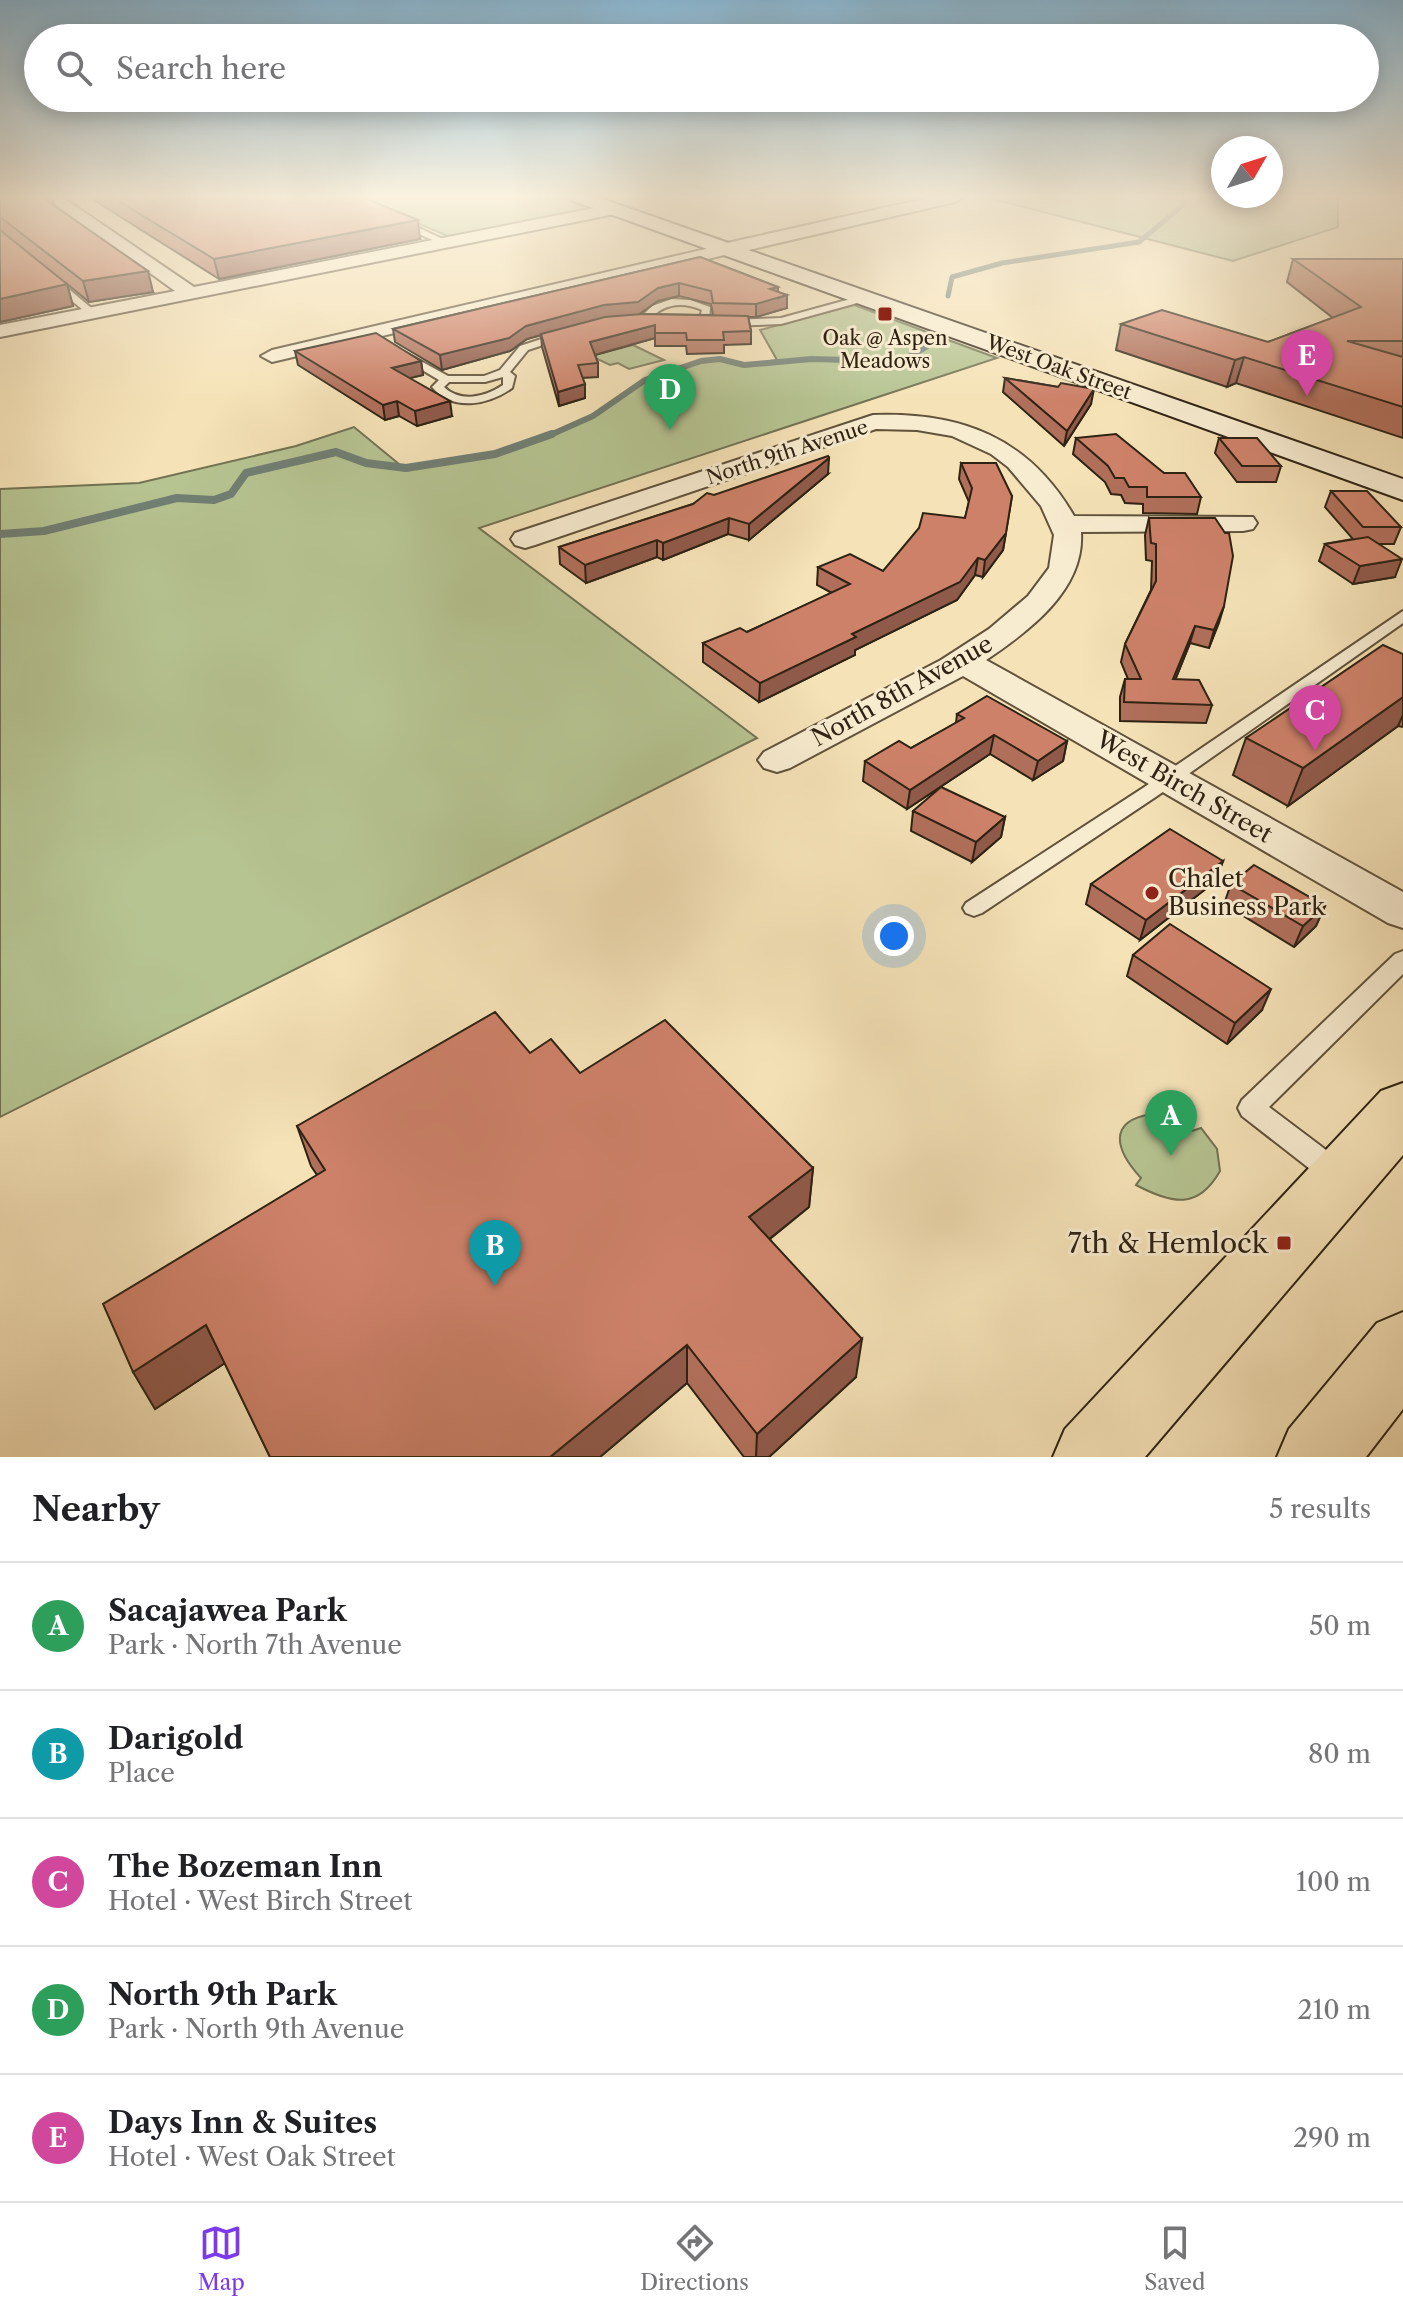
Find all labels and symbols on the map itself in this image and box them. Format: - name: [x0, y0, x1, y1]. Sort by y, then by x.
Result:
- north arrow: [1211, 136, 1283, 208]
- marker: Oak @ Aspen Meadows: [876, 305, 894, 323]
- place label: Oak @ Aspen Meadows: [822, 326, 948, 373]
- street label: West Oak Street: [982, 329, 1135, 404]
- pin: E: [1281, 330, 1333, 396]
- pin: D: [644, 364, 696, 430]
- street label: North 9th Avenue: [703, 415, 871, 489]
- street label: North 8th Avenue: [806, 629, 997, 752]
- pin: C: [1289, 685, 1341, 751]
- street label: West Birch Street: [1090, 724, 1278, 849]
- place label: Chalet Business Park: [1168, 864, 1326, 921]
- marker: Chalet Business Park: [1143, 884, 1161, 902]
- your location: [874, 916, 914, 956]
- pin: A: [1145, 1090, 1197, 1156]
- pin: B: [469, 1220, 521, 1286]
- place label: 7th & Hemlock: [1068, 1226, 1270, 1260]
- marker: 7th & Hemlock: [1275, 1234, 1293, 1252]

